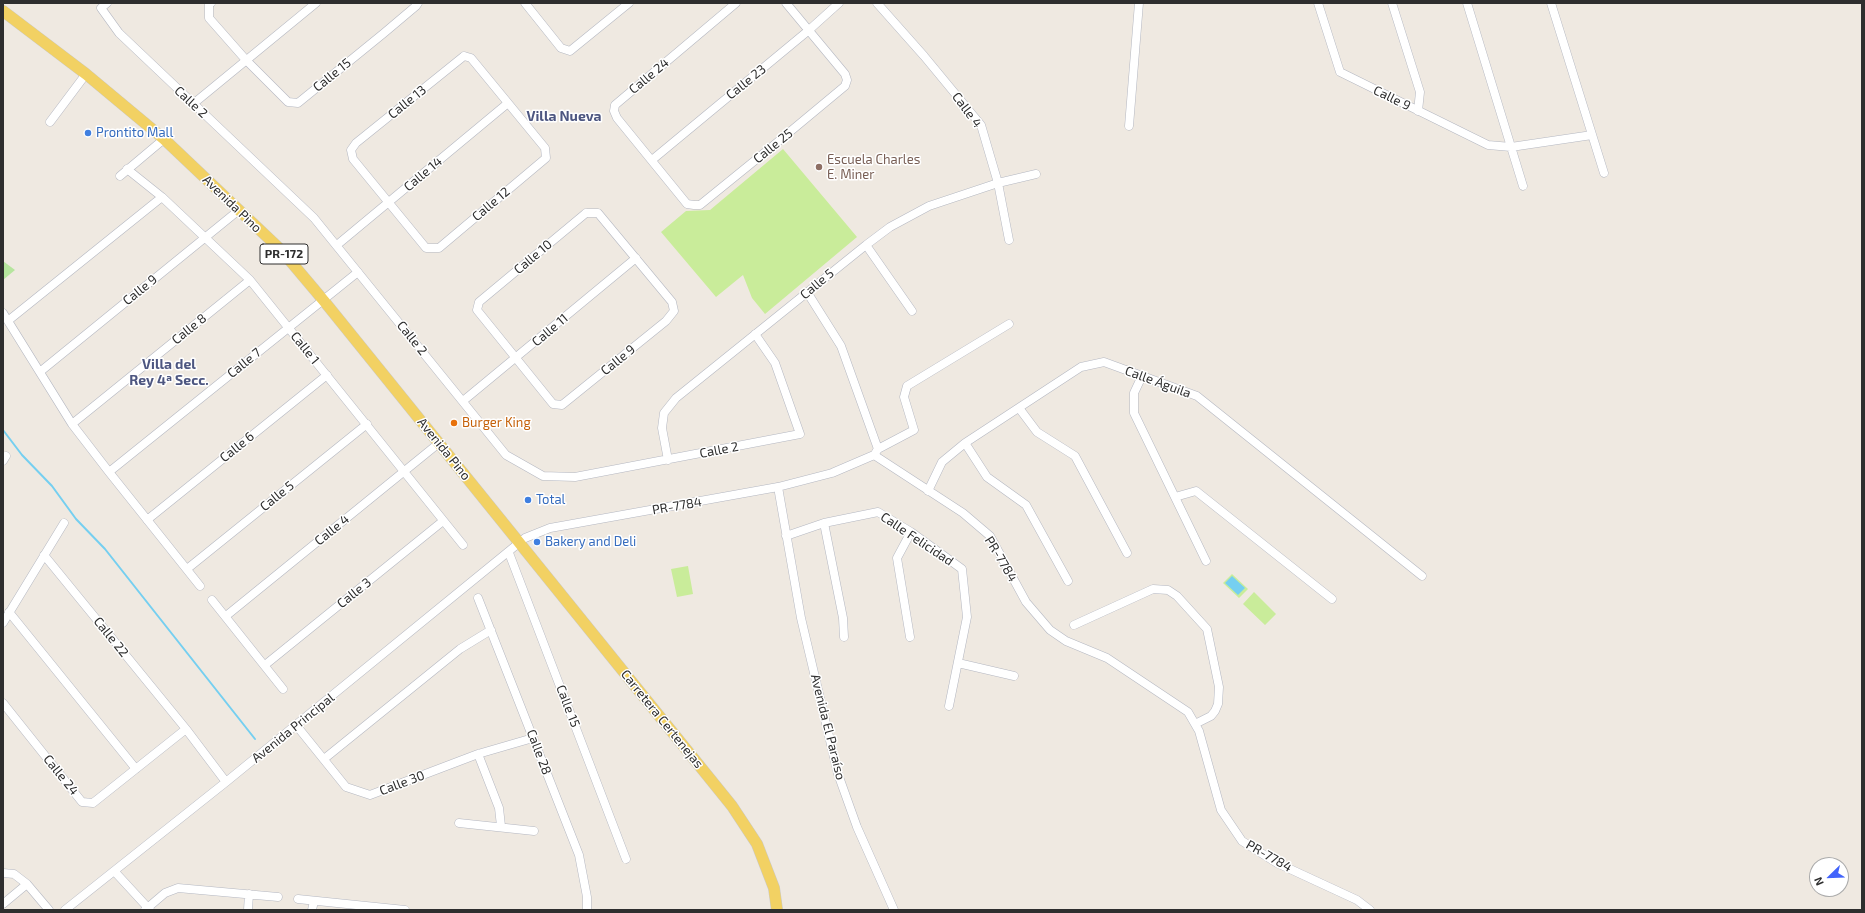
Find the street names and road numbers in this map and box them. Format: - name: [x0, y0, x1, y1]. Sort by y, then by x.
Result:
- street label: Calle 15: [310, 55, 354, 95]
- street label: Calle 24: [626, 55, 672, 97]
- street label: Calle 23: [723, 61, 769, 103]
- street label: Calle 13: [385, 82, 429, 122]
- street label: Calle 9: [1371, 82, 1413, 114]
- street label: Calle 2: [171, 83, 211, 121]
- street label: Calle 4: [949, 89, 985, 131]
- street label: Calle 25: [750, 125, 796, 167]
- street label: Calle 14: [401, 153, 445, 195]
- street label: Avenida Pino: [199, 172, 265, 236]
- street label: Calle 12: [469, 184, 513, 224]
- street label: Calle 10: [511, 237, 555, 277]
- road number: PR-172: [260, 244, 308, 264]
- street label: Calle 5: [797, 265, 837, 303]
- street label: Calle 9: [120, 271, 160, 309]
- street label: Calle 8: [169, 310, 209, 348]
- street label: Calle 11: [529, 310, 571, 350]
- street label: Calle 2: [394, 318, 430, 358]
- street label: Calle 1: [287, 329, 323, 367]
- street label: Calle 9: [598, 341, 638, 379]
- street label: Calle 7: [224, 345, 264, 381]
- street label: Calle Águila: [1123, 363, 1193, 401]
- street label: Avenida Pino: [414, 415, 474, 483]
- street label: Calle 6: [217, 428, 257, 466]
- street label: Calle 2: [698, 439, 740, 461]
- street label: Calle 5: [257, 478, 297, 514]
- street label: PR-7784: [651, 494, 703, 518]
- street label: Calle Felicidad: [878, 509, 956, 569]
- street label: Calle 4: [311, 511, 353, 549]
- street label: PR-7784: [981, 533, 1021, 585]
- street label: Calle 3: [334, 575, 374, 611]
- street label: Calle 22: [90, 614, 132, 660]
- street label: Carretera Certenejas: [618, 667, 706, 771]
- street label: Avenida El Paraíso: [807, 673, 849, 781]
- street label: Calle 15: [553, 683, 583, 729]
- street label: Avenida Principal: [249, 690, 337, 766]
- street label: Calle 28: [523, 727, 555, 777]
- street label: Calle 24: [40, 752, 82, 798]
- street label: Calle 30: [377, 767, 427, 799]
- street label: PR-7784: [1243, 837, 1295, 875]

